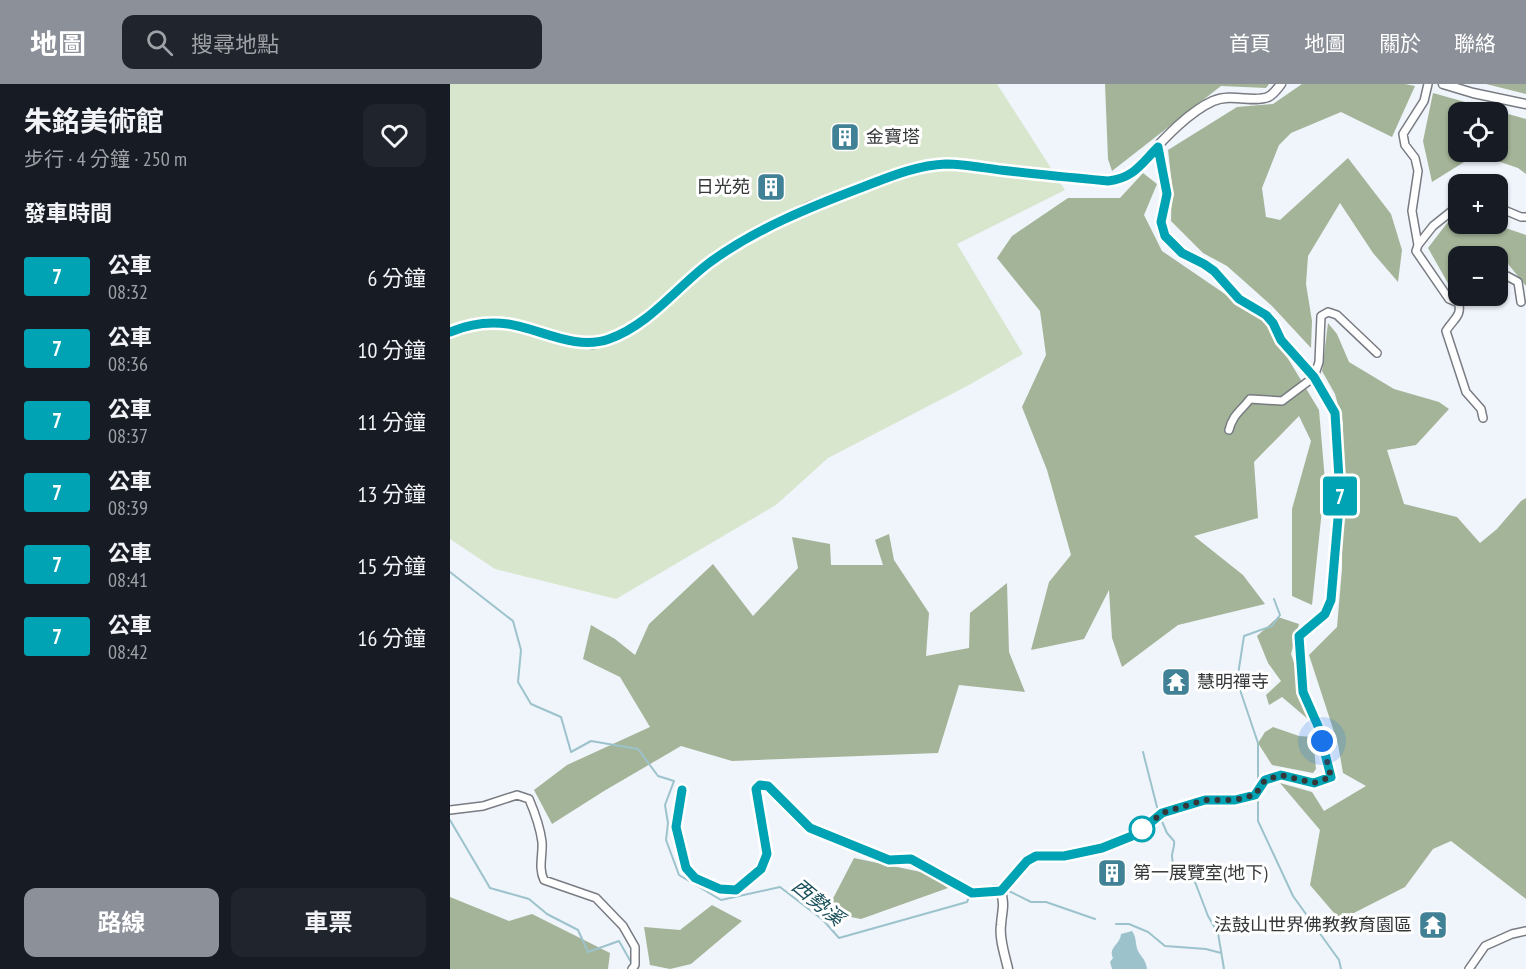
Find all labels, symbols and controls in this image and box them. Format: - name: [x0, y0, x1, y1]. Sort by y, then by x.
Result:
- search box: [122, 15, 542, 69]
- text: 地圖: [30, 25, 86, 62]
- icon: search: [143, 26, 176, 59]
- text: 搜尋地點: [191, 30, 279, 58]
- text: 首頁: [1229, 30, 1271, 57]
- text: 地圖: [1304, 30, 1346, 57]
- text: 關於: [1379, 30, 1421, 57]
- text: 聯絡: [1454, 30, 1496, 57]
- text: 朱銘美術館: [24, 102, 164, 139]
- map controls: [1448, 102, 1508, 306]
- button: locate: [1448, 102, 1508, 162]
- button: heart: [363, 104, 426, 167]
- building icon: 金寶塔: [829, 121, 861, 153]
- place label: 金寶塔: [866, 125, 920, 148]
- text: 步行 · 4 分鐘 · 250 m: [24, 146, 187, 172]
- building icon: 日光苑: [755, 171, 787, 203]
- button: +: [1448, 174, 1508, 234]
- place label: 日光苑: [696, 175, 750, 198]
- text: 發車時間: [24, 199, 112, 227]
- button: −: [1448, 246, 1508, 306]
- text: 公車: [108, 251, 152, 279]
- text: 7: [52, 263, 62, 290]
- text: 6 分鐘: [367, 264, 426, 292]
- text: 08:32: [108, 279, 148, 305]
- text: 公車: [108, 323, 152, 351]
- text: 7: [52, 335, 62, 362]
- text: 10 分鐘: [358, 336, 426, 364]
- text: 08:36: [108, 351, 148, 377]
- text: 公車: [108, 395, 152, 423]
- text: 7: [52, 407, 62, 434]
- text: 11 分鐘: [358, 408, 426, 436]
- text: 08:37: [108, 423, 148, 449]
- text: 公車: [108, 467, 152, 495]
- line badge: 7: [1320, 476, 1360, 516]
- text: 7: [52, 479, 62, 506]
- text: 13 分鐘: [358, 480, 426, 508]
- text: 7: [1335, 483, 1345, 510]
- text: 08:39: [108, 495, 148, 521]
- text: 公車: [108, 539, 152, 567]
- text: 7: [52, 551, 62, 578]
- text: 15 分鐘: [358, 552, 426, 580]
- text: 08:41: [108, 567, 148, 593]
- text: 公車: [108, 611, 152, 639]
- text: 7: [52, 623, 62, 650]
- text: 16 分鐘: [358, 624, 426, 652]
- text: 08:42: [108, 639, 148, 665]
- temple icon: 慧明禪寺: [1160, 666, 1192, 698]
- place label: 慧明禪寺: [1197, 670, 1269, 693]
- your location: [1307, 726, 1337, 756]
- unlabelled marker: [1129, 816, 1155, 842]
- building icon: 第一展覽室(地下): [1096, 857, 1128, 889]
- place label: 第一展覽室(地下): [1133, 861, 1268, 884]
- water label: 西勢溪: [787, 873, 852, 933]
- button: 路線: [24, 888, 219, 957]
- button: 車票: [231, 888, 426, 957]
- temple icon: 法鼓山世界佛教教育園區: [1417, 909, 1449, 941]
- place label: 法鼓山世界佛教教育園區: [1214, 913, 1412, 936]

